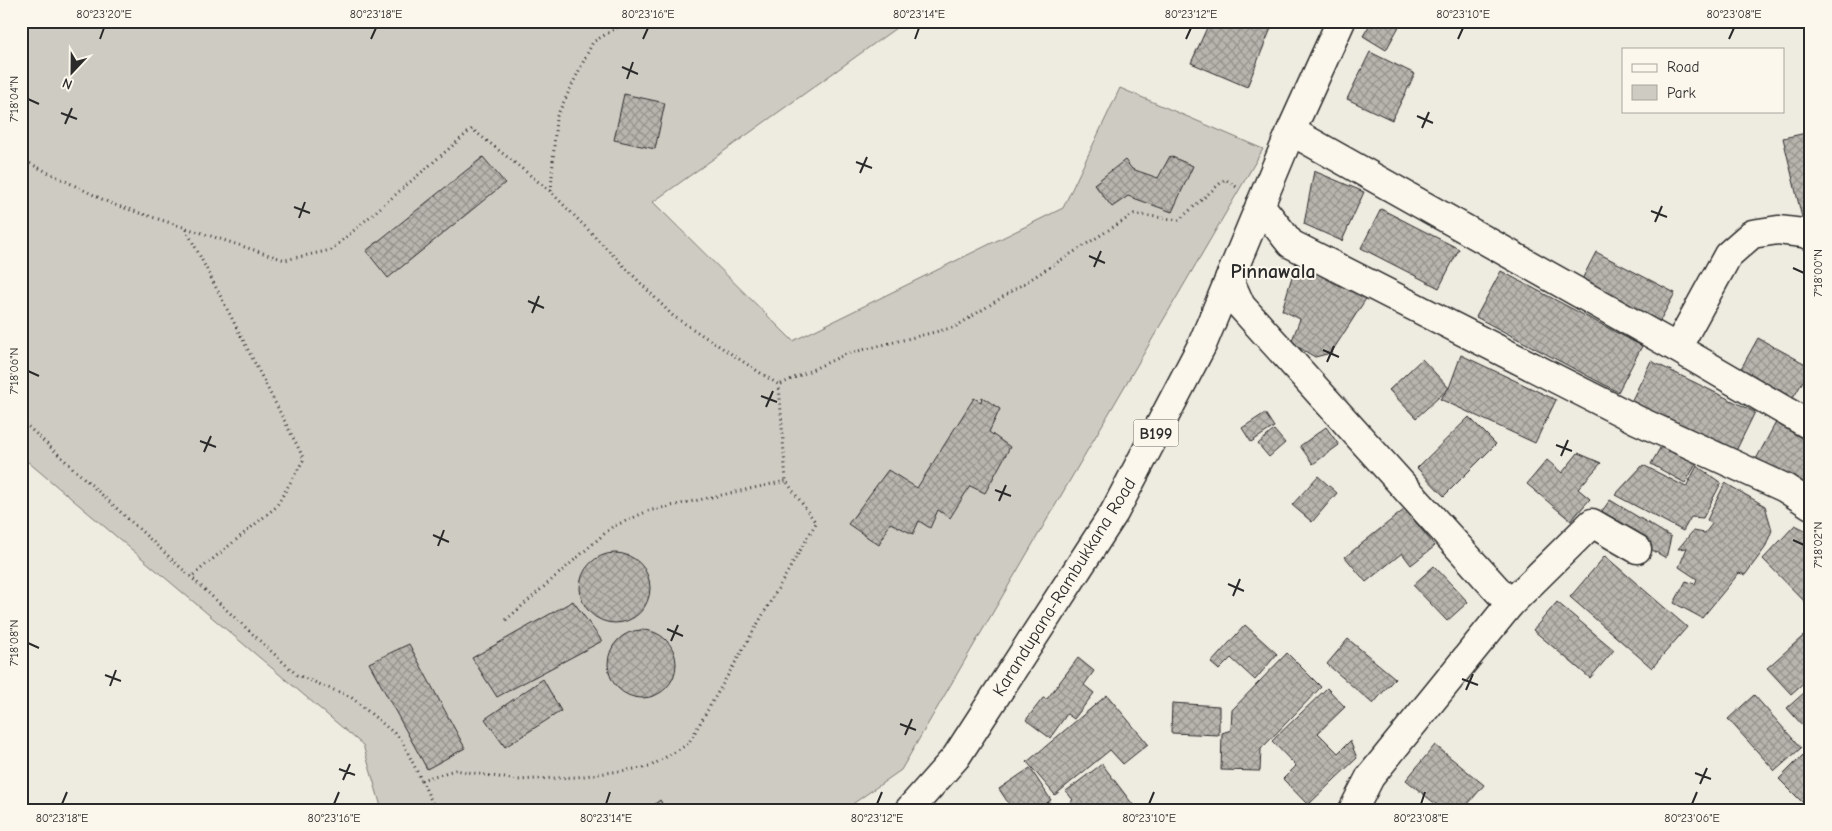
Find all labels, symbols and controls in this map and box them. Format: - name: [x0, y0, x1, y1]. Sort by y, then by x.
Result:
- text: 80°23'20"E: [76, 7, 132, 21]
- text: 80°23'18"E: [350, 7, 402, 21]
- text: 80°23'16"E: [622, 7, 674, 21]
- text: 80°23'14"E: [893, 7, 945, 21]
- text: 80°23'12"E: [1165, 7, 1217, 21]
- text: 80°23'10"E: [1436, 7, 1490, 21]
- text: 80°23'08"E: [1706, 7, 1762, 21]
- north arrow: [48, 48, 98, 98]
- legend: [1622, 48, 1784, 112]
- text: Road: [1667, 58, 1699, 76]
- text: N: [60, 74, 75, 93]
- text: 7°18'04"N: [7, 76, 21, 122]
- text: Park: [1667, 84, 1696, 102]
- text: 7°18'00"N: [1811, 249, 1825, 297]
- district label: Pinnawala: [1230, 260, 1316, 283]
- text: 7°18'06"N: [7, 348, 21, 394]
- road number: B199: [1134, 419, 1178, 446]
- street label: Karandupana-Rambukkana Road: [988, 474, 1140, 700]
- text: 7°18'02"N: [1811, 522, 1825, 568]
- text: 7°18'08"N: [7, 620, 21, 666]
- text: 80°23'18"E: [36, 811, 88, 825]
- text: 80°23'16"E: [308, 811, 360, 825]
- text: 80°23'14"E: [580, 811, 632, 825]
- text: 80°23'12"E: [851, 811, 903, 825]
- text: 80°23'10"E: [1122, 811, 1176, 825]
- text: 80°23'08"E: [1393, 811, 1449, 825]
- text: 80°23'06"E: [1664, 811, 1720, 825]

